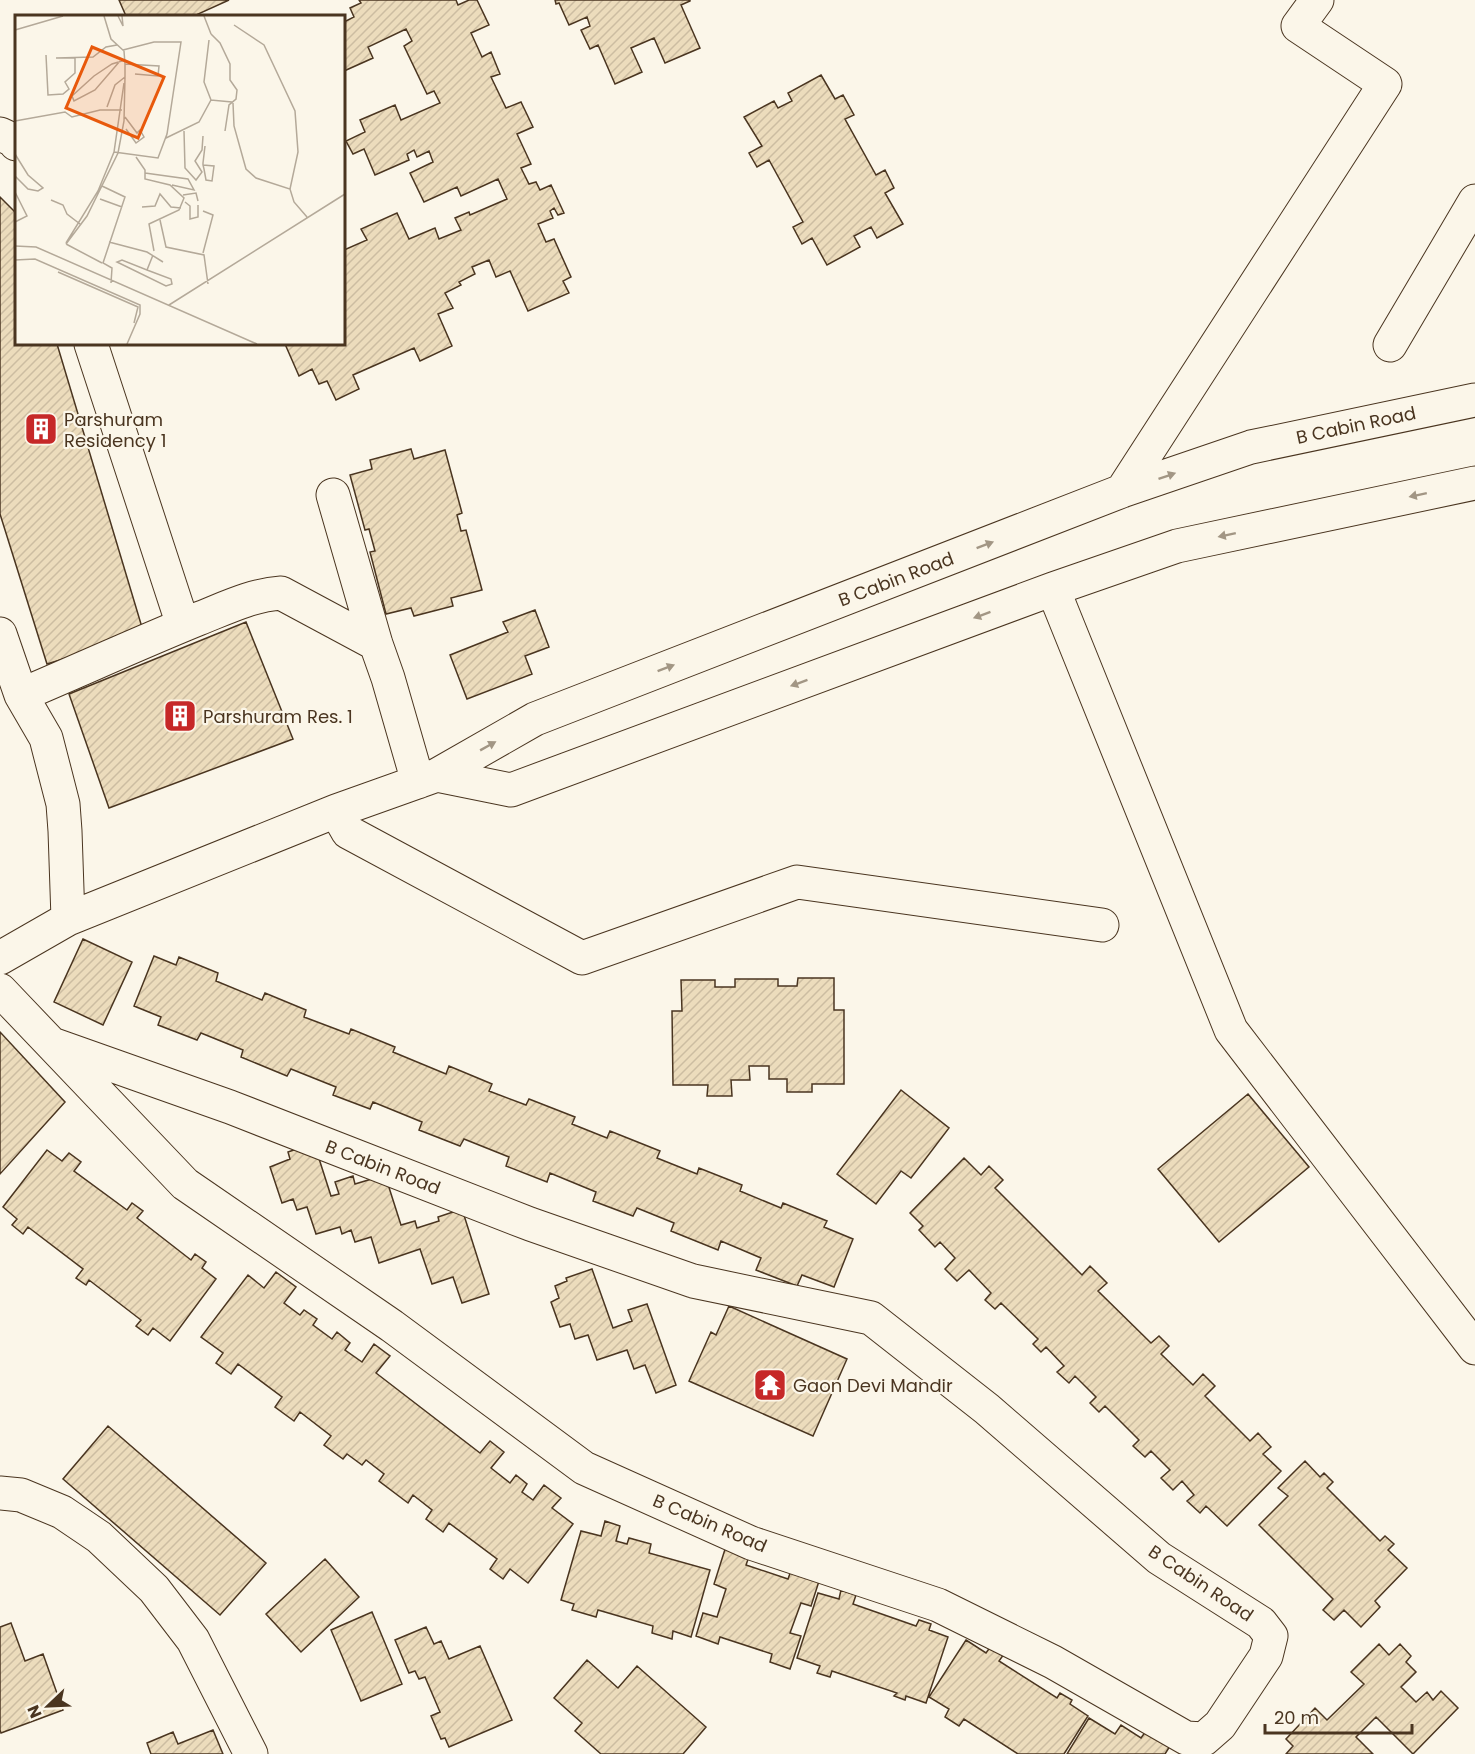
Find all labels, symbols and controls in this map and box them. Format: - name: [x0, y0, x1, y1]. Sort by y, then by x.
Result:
- inset map: [15, 15, 345, 345]
- street label: B Cabin Road: [1294, 400, 1418, 450]
- place label: Parshuram Residency 1: [64, 407, 166, 453]
- building icon: Parshuram Residency 1: [23, 411, 59, 447]
- one-way arrow: [1158, 470, 1176, 480]
- one-way arrow: [1408, 491, 1427, 500]
- one-way arrow: [1217, 531, 1236, 540]
- one-way arrow: [976, 539, 994, 549]
- street label: B Cabin Road: [835, 546, 957, 612]
- one-way arrow: [973, 611, 991, 621]
- one-way arrow: [657, 663, 675, 673]
- one-way arrow: [790, 679, 808, 689]
- building icon: Parshuram Res. 1: [162, 698, 198, 734]
- place label: Parshuram Res. 1: [203, 704, 353, 729]
- one-way arrow: [479, 741, 496, 751]
- street label: B Cabin Road: [322, 1134, 444, 1200]
- temple icon: Gaon Devi Mandir: [752, 1367, 788, 1403]
- place label: Gaon Devi Mandir: [793, 1373, 953, 1398]
- street label: B Cabin Road: [649, 1488, 771, 1558]
- street label: B Cabin Road: [1144, 1539, 1258, 1627]
- north arrow: [18, 1676, 78, 1736]
- scale bar: [1265, 1697, 1412, 1735]
- text: N: [22, 1702, 48, 1722]
- text: 20 m: [1274, 1705, 1319, 1730]

